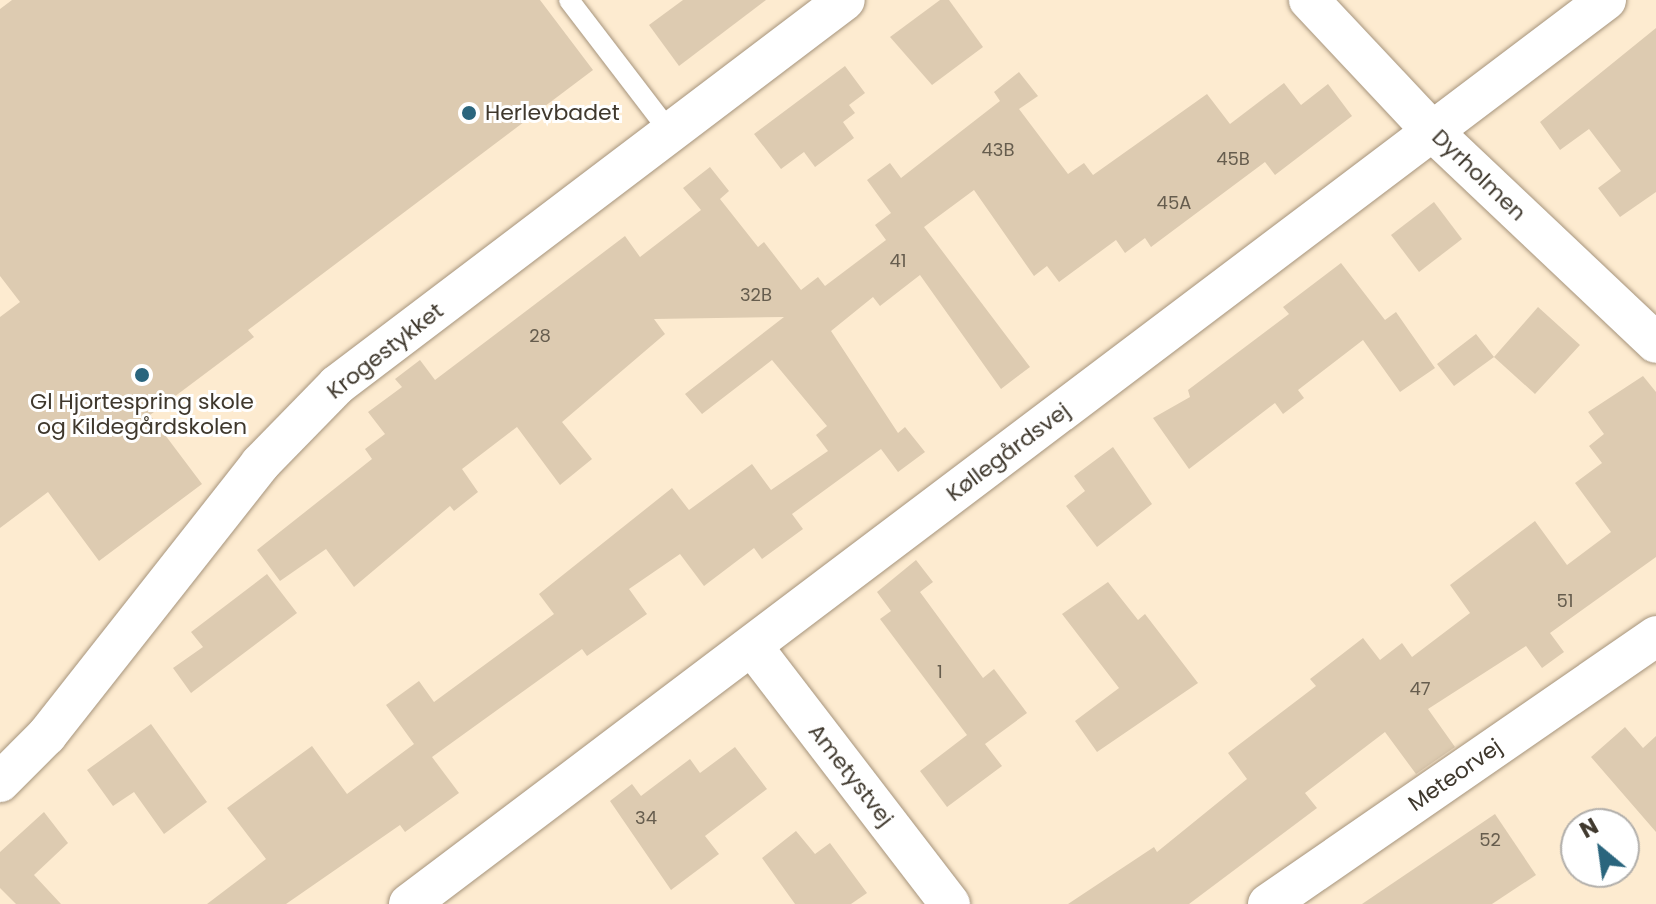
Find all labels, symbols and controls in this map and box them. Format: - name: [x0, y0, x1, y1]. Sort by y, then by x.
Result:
- place label: Herlevbadet: [485, 100, 620, 126]
- marker: Herlevbadet: [460, 104, 478, 122]
- street label: Dyrholmen: [1427, 124, 1531, 226]
- house number: 43B: [982, 139, 1014, 161]
- house number: 45B: [1216, 148, 1250, 170]
- house number: 45A: [1157, 192, 1191, 214]
- house number: 41: [889, 250, 907, 272]
- house number: 32B: [740, 284, 772, 306]
- street label: Krogestykket: [322, 297, 448, 405]
- house number: 28: [529, 325, 551, 347]
- marker: Gl Hjortespring skole og Kildegårdskolen: [133, 366, 151, 384]
- place label: Gl Hjortespring skole og Kildegårdskolen: [30, 388, 254, 440]
- street label: Køllegårdsvej: [941, 397, 1075, 507]
- house number: 51: [1556, 590, 1574, 612]
- house number: 1: [937, 661, 943, 683]
- house number: 47: [1409, 678, 1431, 700]
- street label: Ametystvej: [803, 719, 899, 831]
- street label: Meteorvej: [1403, 733, 1507, 817]
- house number: 34: [635, 807, 657, 829]
- north arrow: [1560, 808, 1640, 888]
- text: N: [1574, 811, 1604, 846]
- house number: 52: [1479, 829, 1501, 851]

